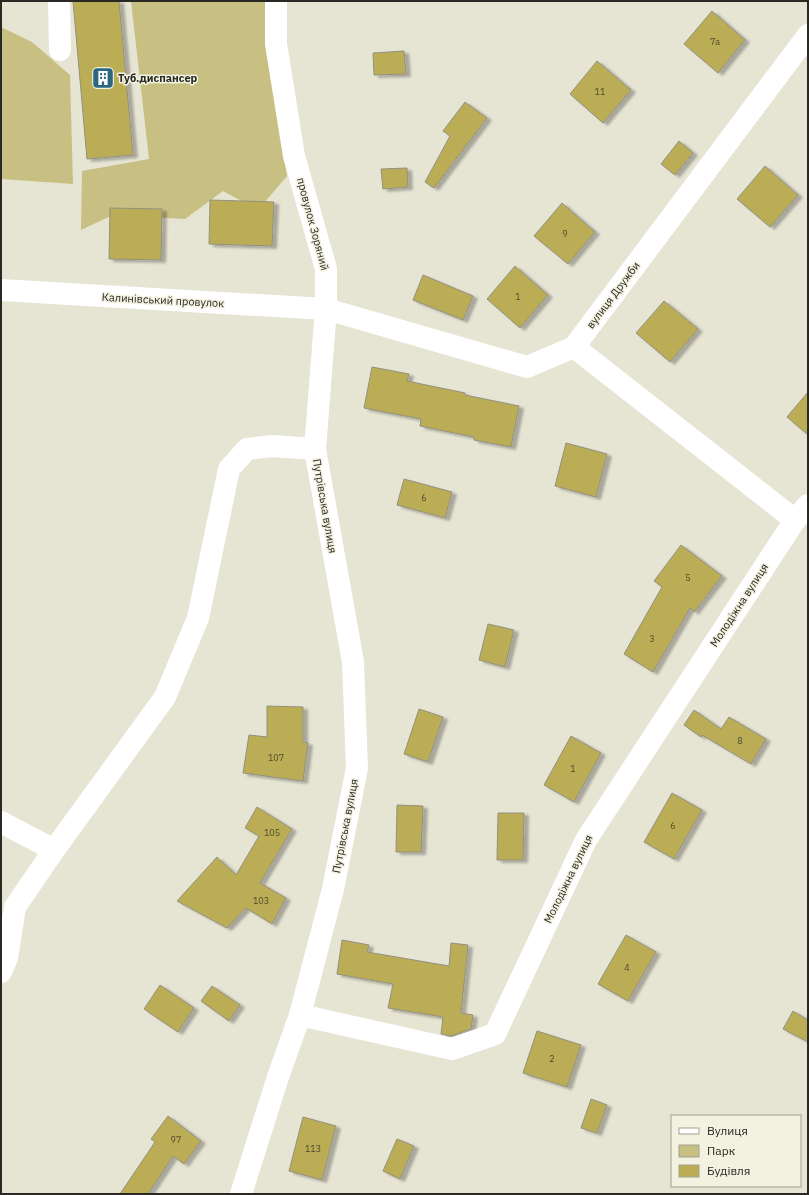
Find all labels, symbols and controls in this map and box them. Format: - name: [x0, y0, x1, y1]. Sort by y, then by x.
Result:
- house number: 7а: [710, 36, 720, 47]
- building icon: Туб.диспансер: [90, 65, 116, 91]
- place label: Туб.диспансер: [118, 71, 198, 85]
- house number: 11: [595, 86, 605, 97]
- street label: провулок Зоряний: [294, 176, 332, 272]
- house number: 9: [562, 228, 568, 239]
- street label: вулиця Дружби: [583, 259, 643, 331]
- street label: Калинівський провулок: [101, 290, 225, 310]
- house number: 1: [515, 291, 521, 302]
- street label: Путрівська вулиця: [310, 458, 340, 554]
- house number: 6: [421, 492, 427, 503]
- street label: Молодіжна вулиця: [707, 561, 771, 649]
- house number: 5: [685, 572, 691, 583]
- house number: 3: [649, 633, 655, 644]
- house number: 8: [737, 735, 743, 746]
- house number: 107: [268, 752, 284, 763]
- house number: 1: [570, 763, 576, 774]
- street label: Путрівська вулиця: [329, 778, 361, 874]
- house number: 6: [670, 820, 676, 831]
- house number: 105: [264, 827, 280, 838]
- street label: Молодіжна вулиця: [541, 832, 595, 926]
- house number: 103: [253, 895, 269, 906]
- house number: 4: [624, 962, 630, 973]
- house number: 2: [549, 1053, 555, 1064]
- legend: [671, 1115, 801, 1187]
- text: Вулиця: [707, 1123, 748, 1138]
- house number: 97: [171, 1134, 181, 1145]
- house number: 113: [305, 1143, 321, 1154]
- text: Парк: [707, 1143, 736, 1158]
- text: Будівля: [707, 1163, 750, 1178]

